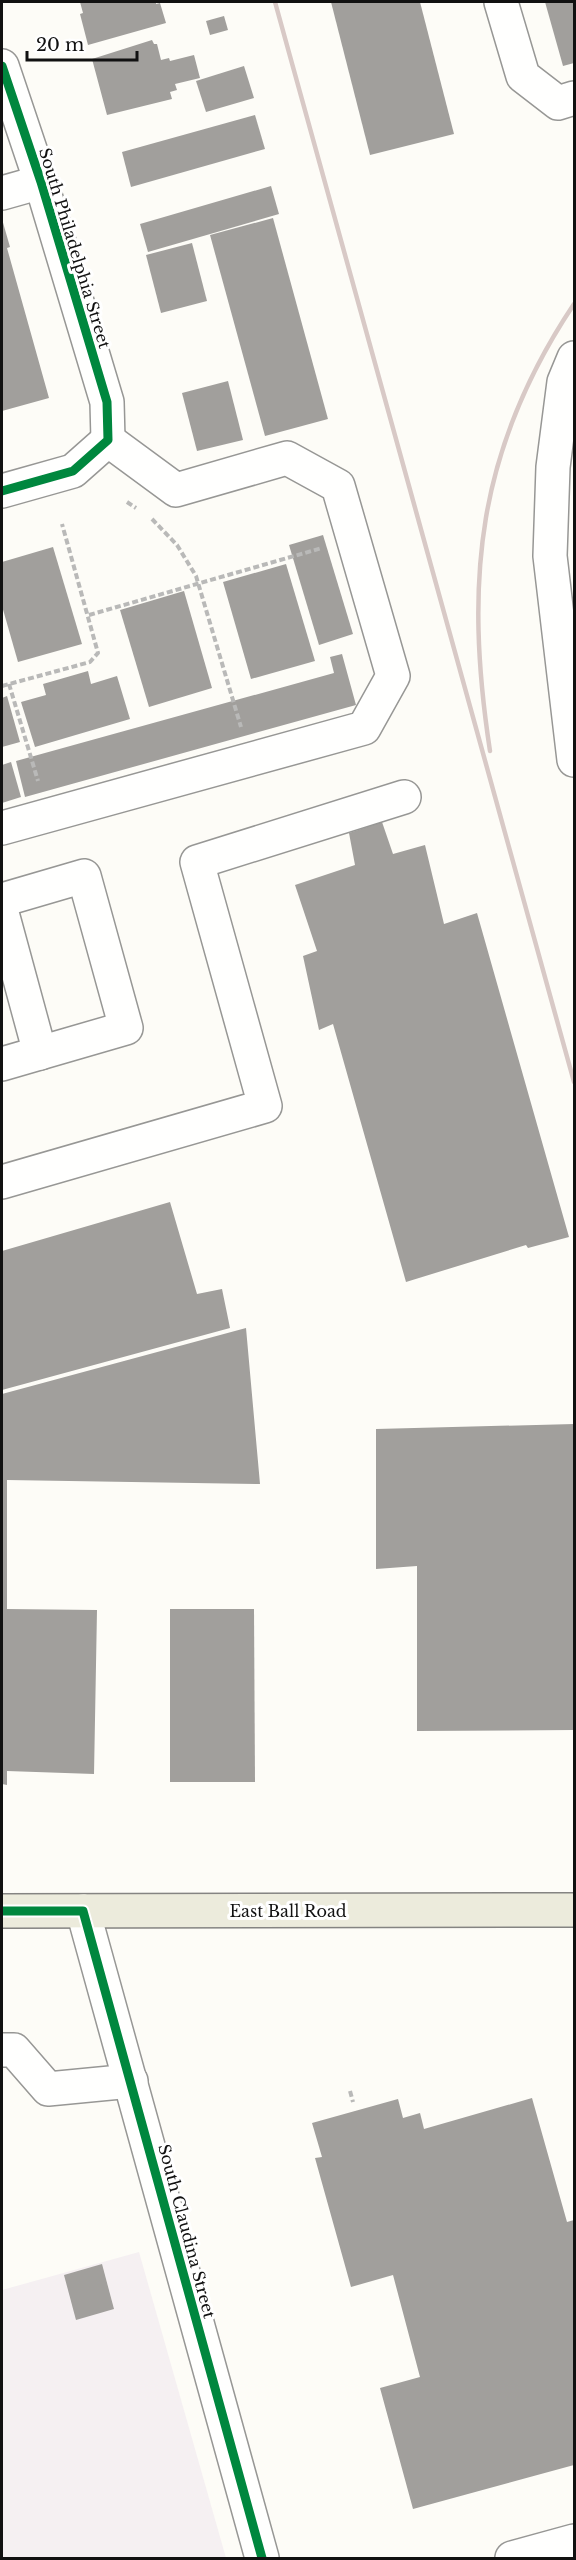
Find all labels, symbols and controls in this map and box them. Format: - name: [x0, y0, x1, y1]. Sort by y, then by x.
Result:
- scale bar: [27, 24, 136, 62]
- text: 20 m: [36, 34, 84, 56]
- street label: South Philadelphia Street: [35, 145, 115, 351]
- street label: East Ball Road: [229, 1901, 347, 1921]
- street label: South Claudina Street: [154, 2142, 220, 2320]

